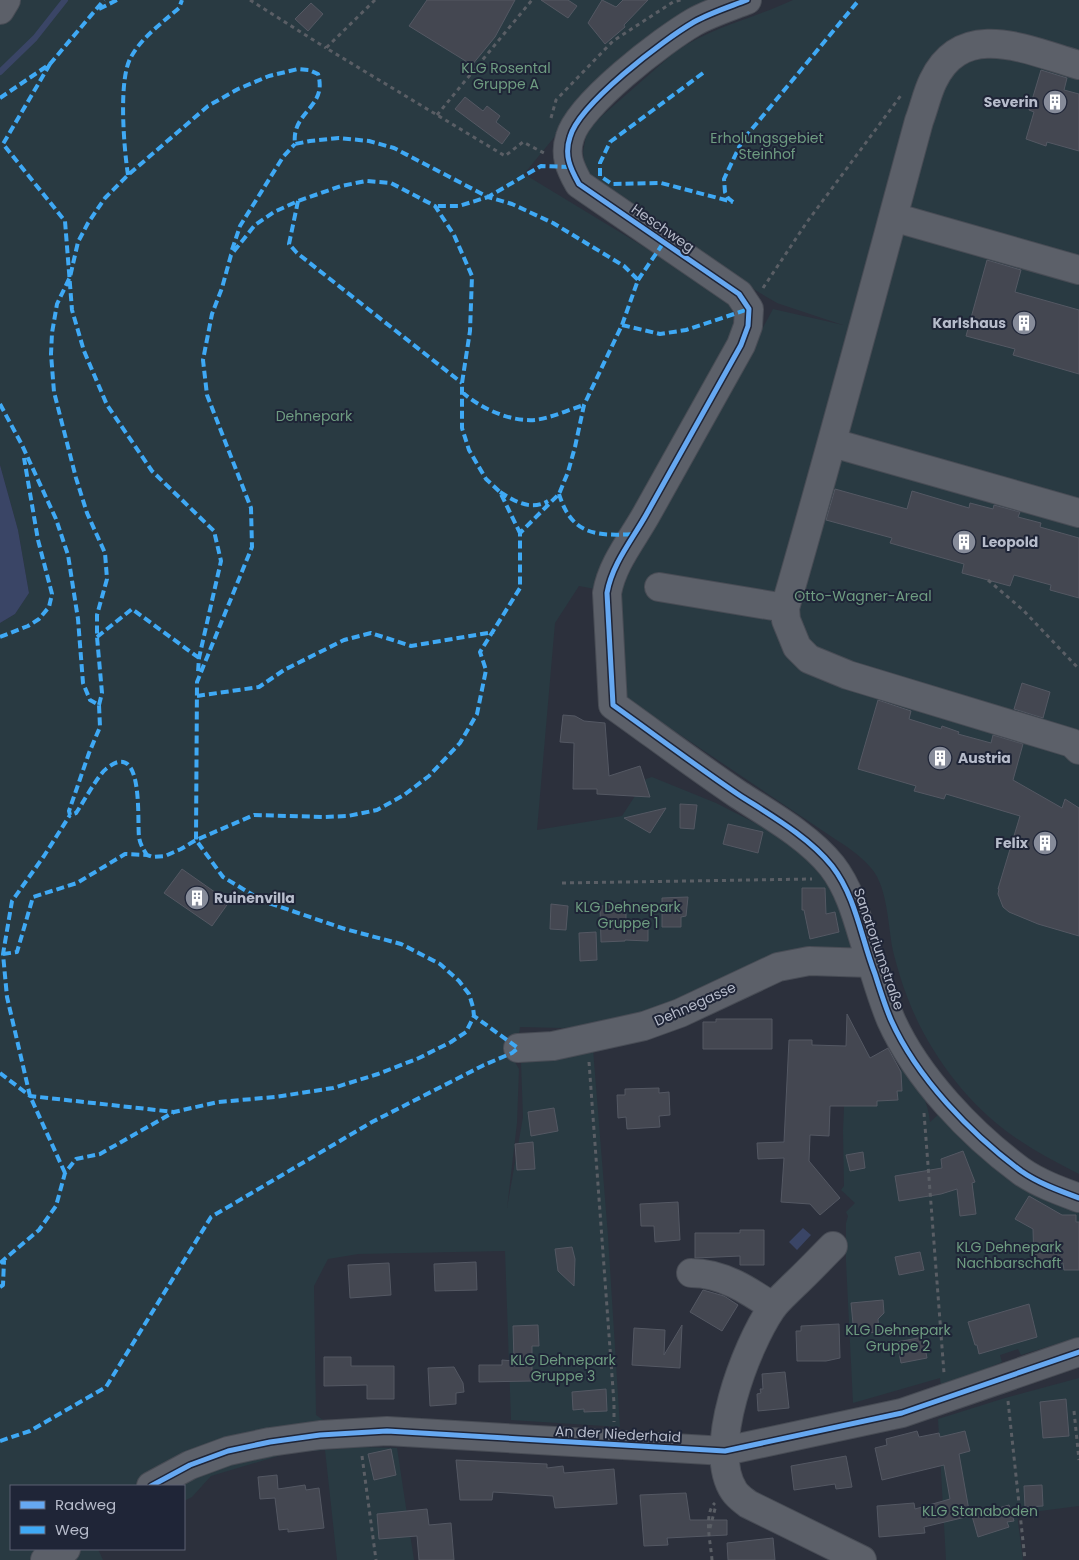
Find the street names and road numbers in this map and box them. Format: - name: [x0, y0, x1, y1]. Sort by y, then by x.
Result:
- street label: Heschweg: [627, 199, 699, 257]
- street label: Sanatoriumstraße: [849, 885, 909, 1013]
- street label: Dehnegasse: [651, 977, 739, 1031]
- street label: An der Niederhaid: [555, 1421, 681, 1447]

